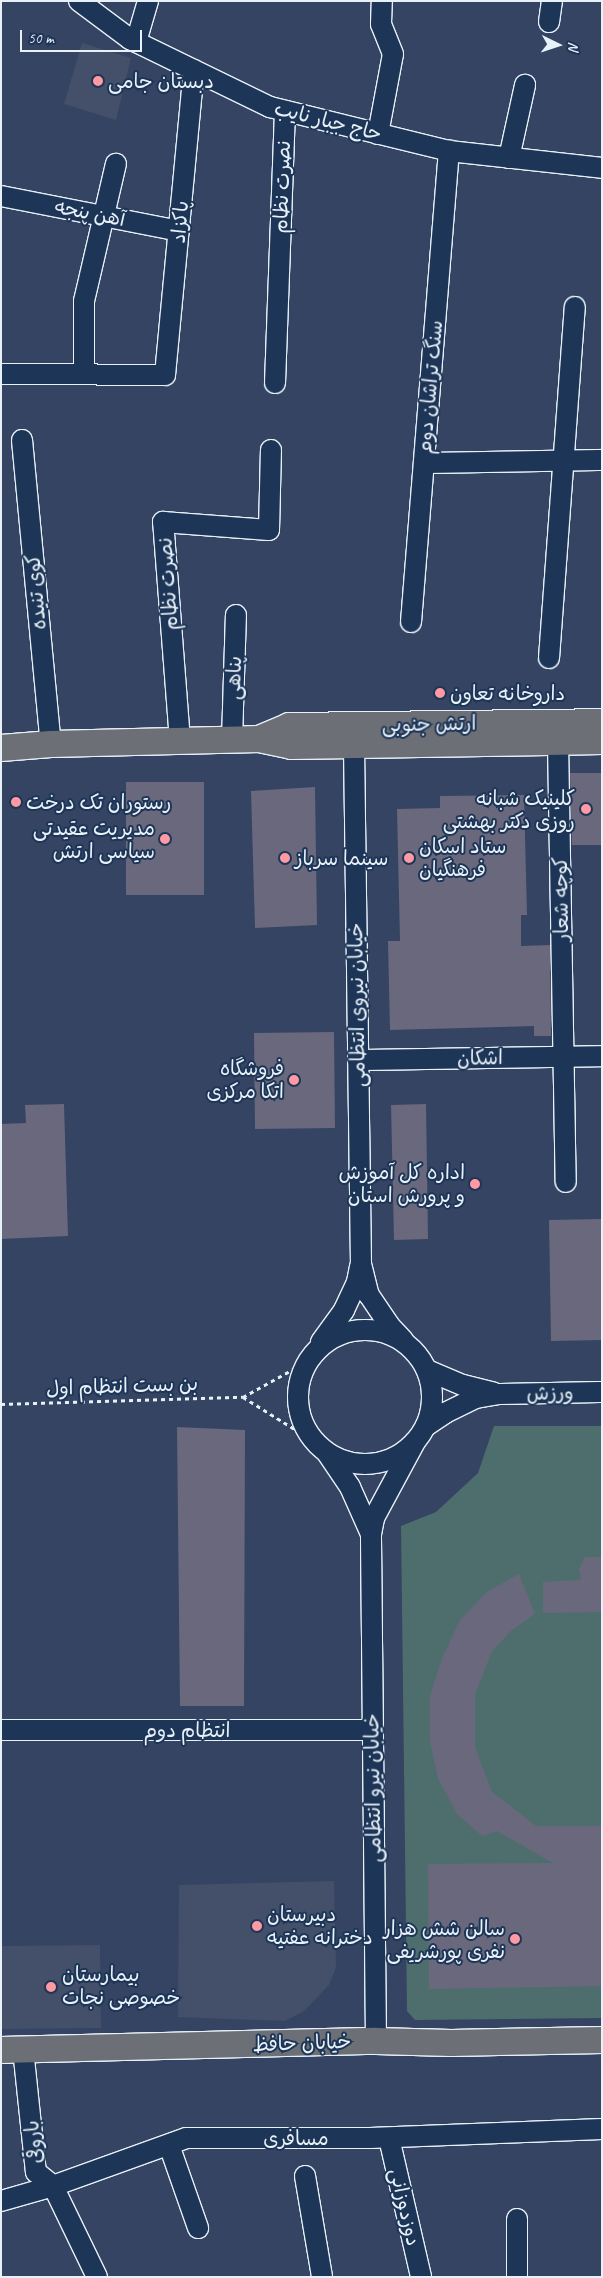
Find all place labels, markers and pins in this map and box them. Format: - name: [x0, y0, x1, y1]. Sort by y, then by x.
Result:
- place label: دبستان جامی: [108, 69, 214, 93]
- marker: دبستان جامی: [92, 75, 104, 87]
- place label: داروخانه تعاون: [450, 681, 565, 705]
- marker: داروخانه تعاون: [434, 687, 446, 699]
- place label: کلینیک شبانه روزی دکتر بهشتی: [443, 786, 575, 833]
- place label: رستوران تک درخت: [26, 790, 171, 814]
- marker: رستوران تک درخت: [10, 796, 22, 808]
- marker: کلینیک شبانه روزی دکتر بهشتی: [579, 802, 593, 816]
- place label: مدیریت عقیدتی سیاسی ارتش: [33, 816, 155, 863]
- marker: مدیریت عقیدتی سیاسی ارتش: [159, 833, 171, 845]
- place label: ستاد اسکان فرهنگیان: [419, 834, 507, 881]
- place label: سینما سرباز: [295, 846, 388, 870]
- marker: سینما سرباز: [279, 852, 291, 864]
- marker: ستاد اسکان فرهنگیان: [403, 852, 415, 864]
- place label: فروشگاه اتکا مرکزی: [206, 1056, 284, 1103]
- marker: فروشگاه اتکا مرکزی: [288, 1074, 300, 1086]
- place label: اداره کل آموزش و پرورش استان: [339, 1160, 465, 1207]
- marker: اداره کل آموزش و پرورش استان: [469, 1178, 481, 1190]
- place label: دبیرستان دخترانه عفتیه: [267, 1902, 373, 1949]
- place label: سالن شش هزار نفری پورشریفی: [383, 1916, 505, 1963]
- marker: دبیرستان دخترانه عفتیه: [251, 1920, 263, 1932]
- marker: سالن شش هزار نفری پورشریفی: [509, 1933, 521, 1945]
- place label: بیمارستان خصوصی نجات: [62, 1963, 180, 2010]
- marker: بیمارستان خصوصی نجات: [44, 1980, 58, 1994]

